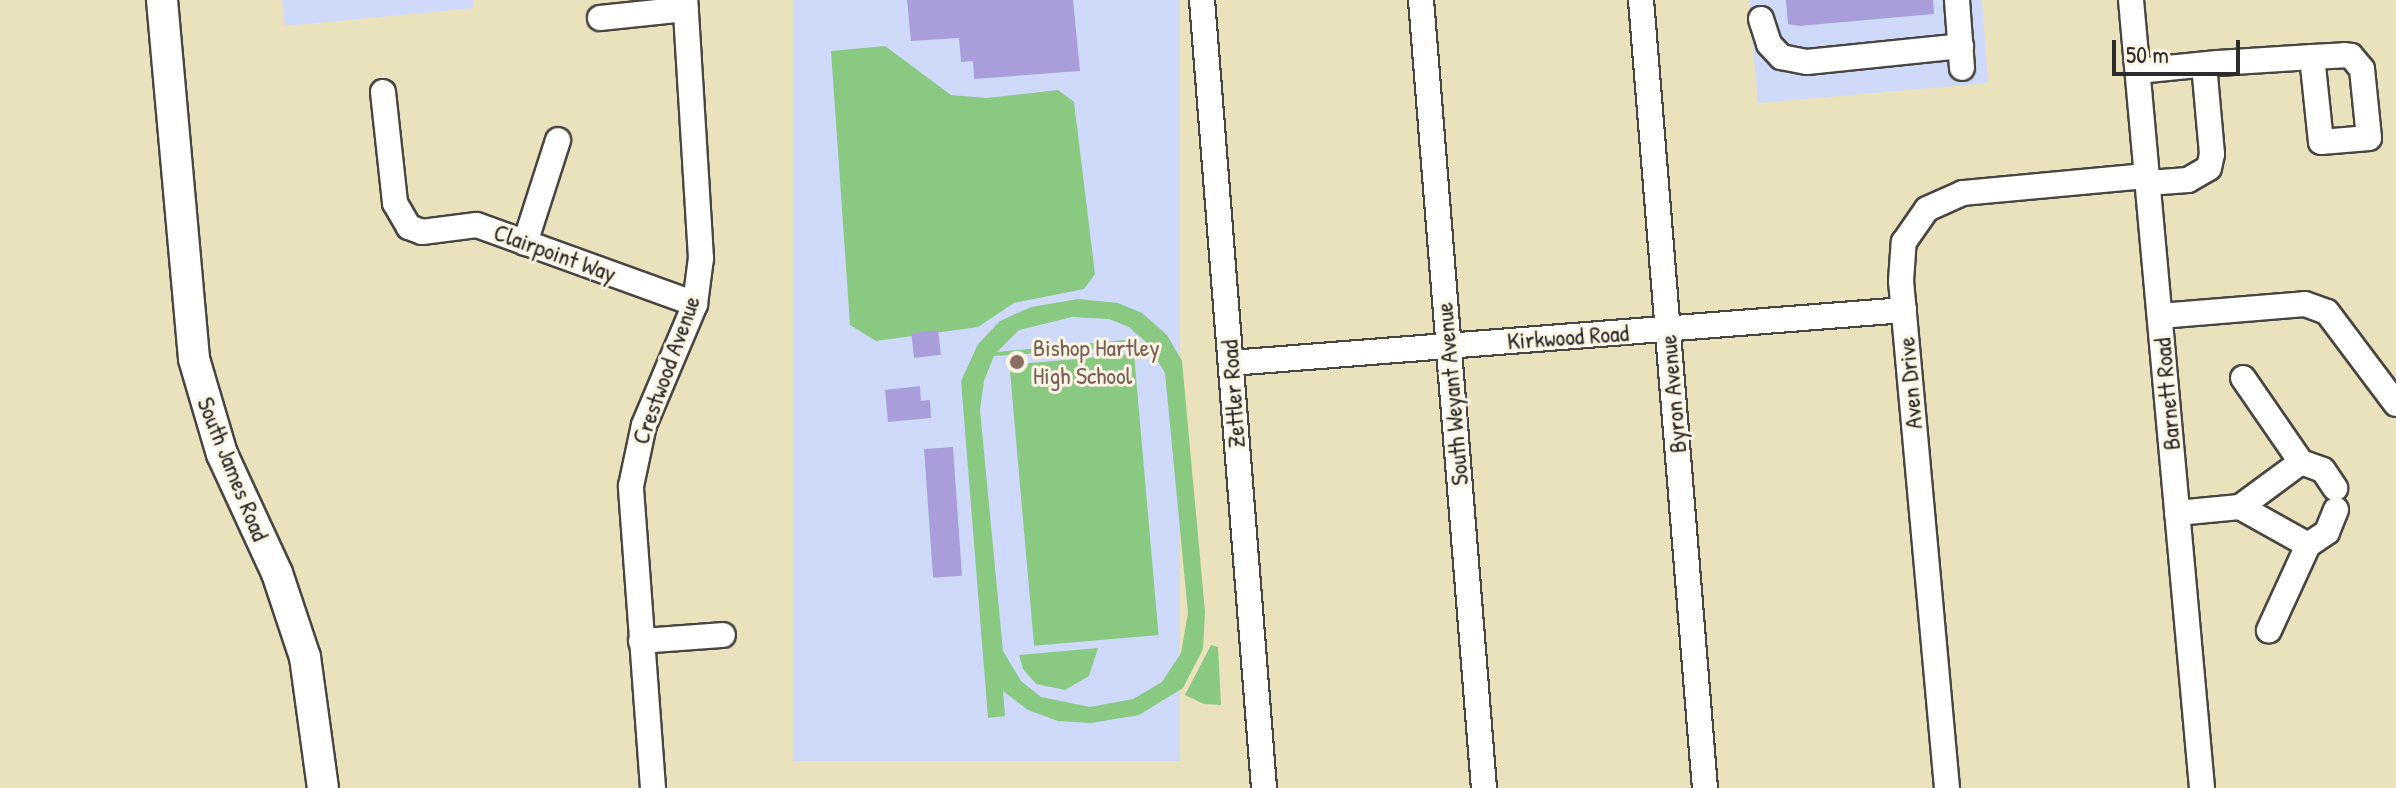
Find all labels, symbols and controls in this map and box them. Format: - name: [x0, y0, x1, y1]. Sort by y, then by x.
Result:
- scale bar: [2116, 24, 2244, 74]
- text: 50 m: [2126, 38, 2169, 70]
- street label: Clairpoint Way: [490, 218, 620, 288]
- street label: Crestwood Avenue: [626, 292, 706, 448]
- street label: South Weyant Avenue: [1430, 301, 1474, 487]
- street label: Kirkwood Road: [1506, 318, 1630, 356]
- place label: Bishop Hartley High School: [1033, 334, 1160, 390]
- street label: Byron Avenue: [1653, 334, 1693, 454]
- street label: Aven Drive: [1892, 336, 1928, 430]
- street label: Barnett Road: [2148, 337, 2186, 451]
- street label: Zettler Road: [1215, 339, 1251, 449]
- marker: Bishop Hartley High School: [1008, 353, 1026, 371]
- street label: South James Road: [191, 393, 275, 545]

